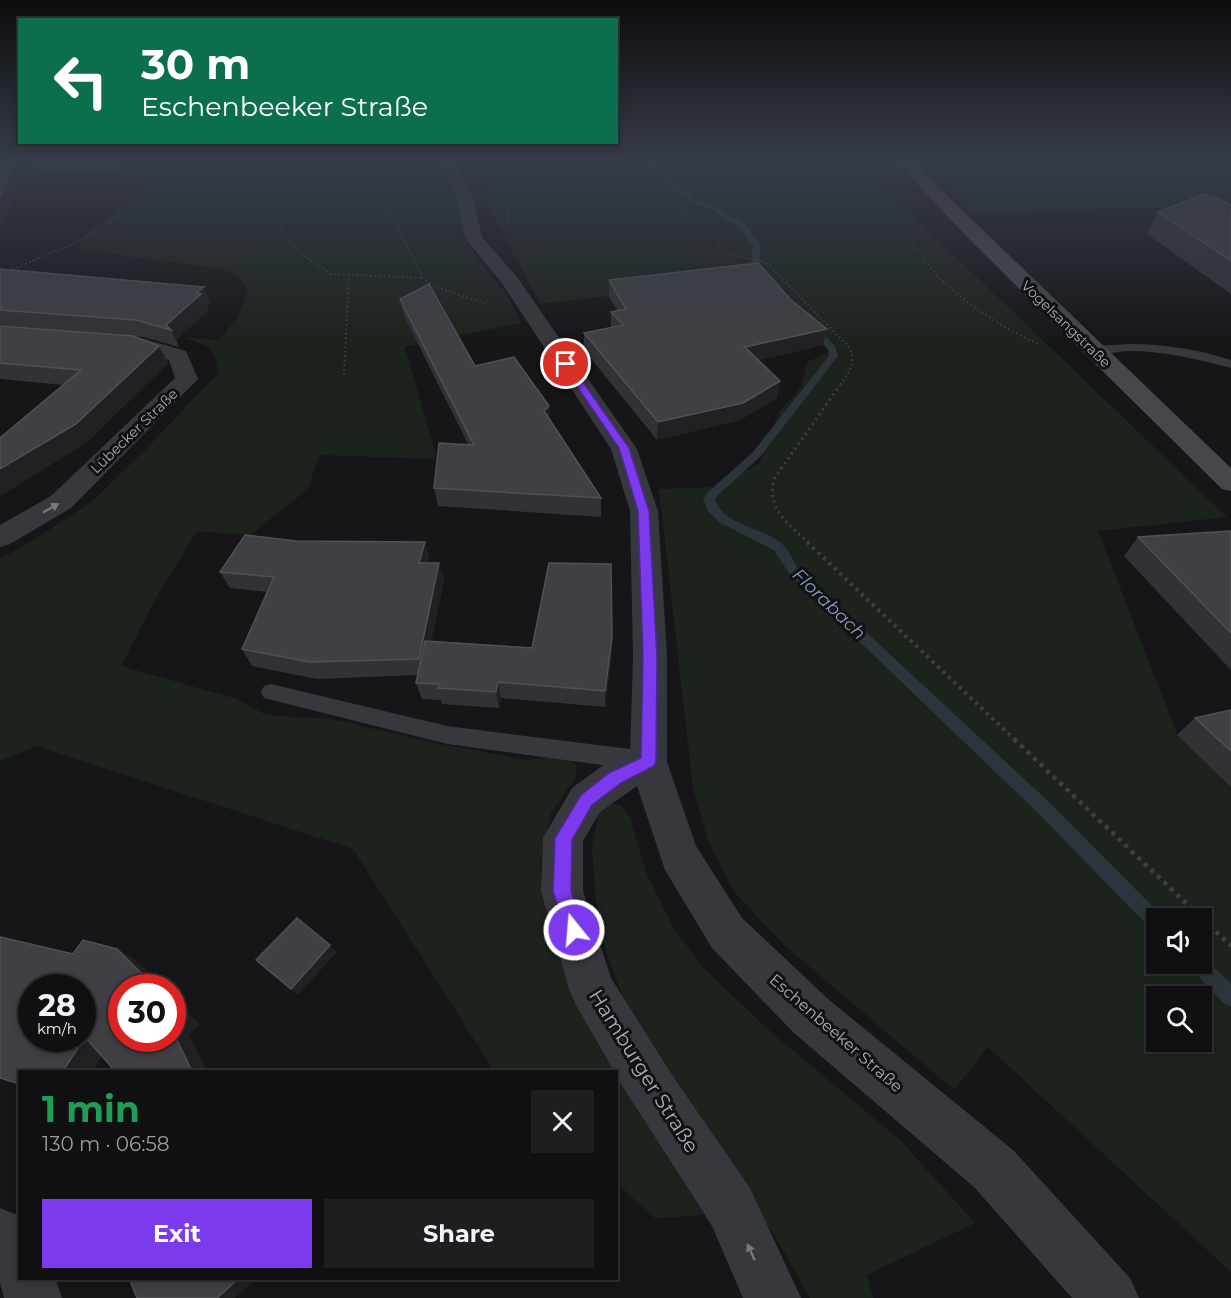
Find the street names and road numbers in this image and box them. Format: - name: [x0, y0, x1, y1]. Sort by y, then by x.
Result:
- street label: Vogelsangstraße: [1018, 277, 1114, 371]
- street label: Lübecker Straße: [87, 385, 181, 477]
- street label: Eschenbeeker Straße: [766, 970, 906, 1096]
- street label: Hamburger Straße: [584, 985, 704, 1157]

